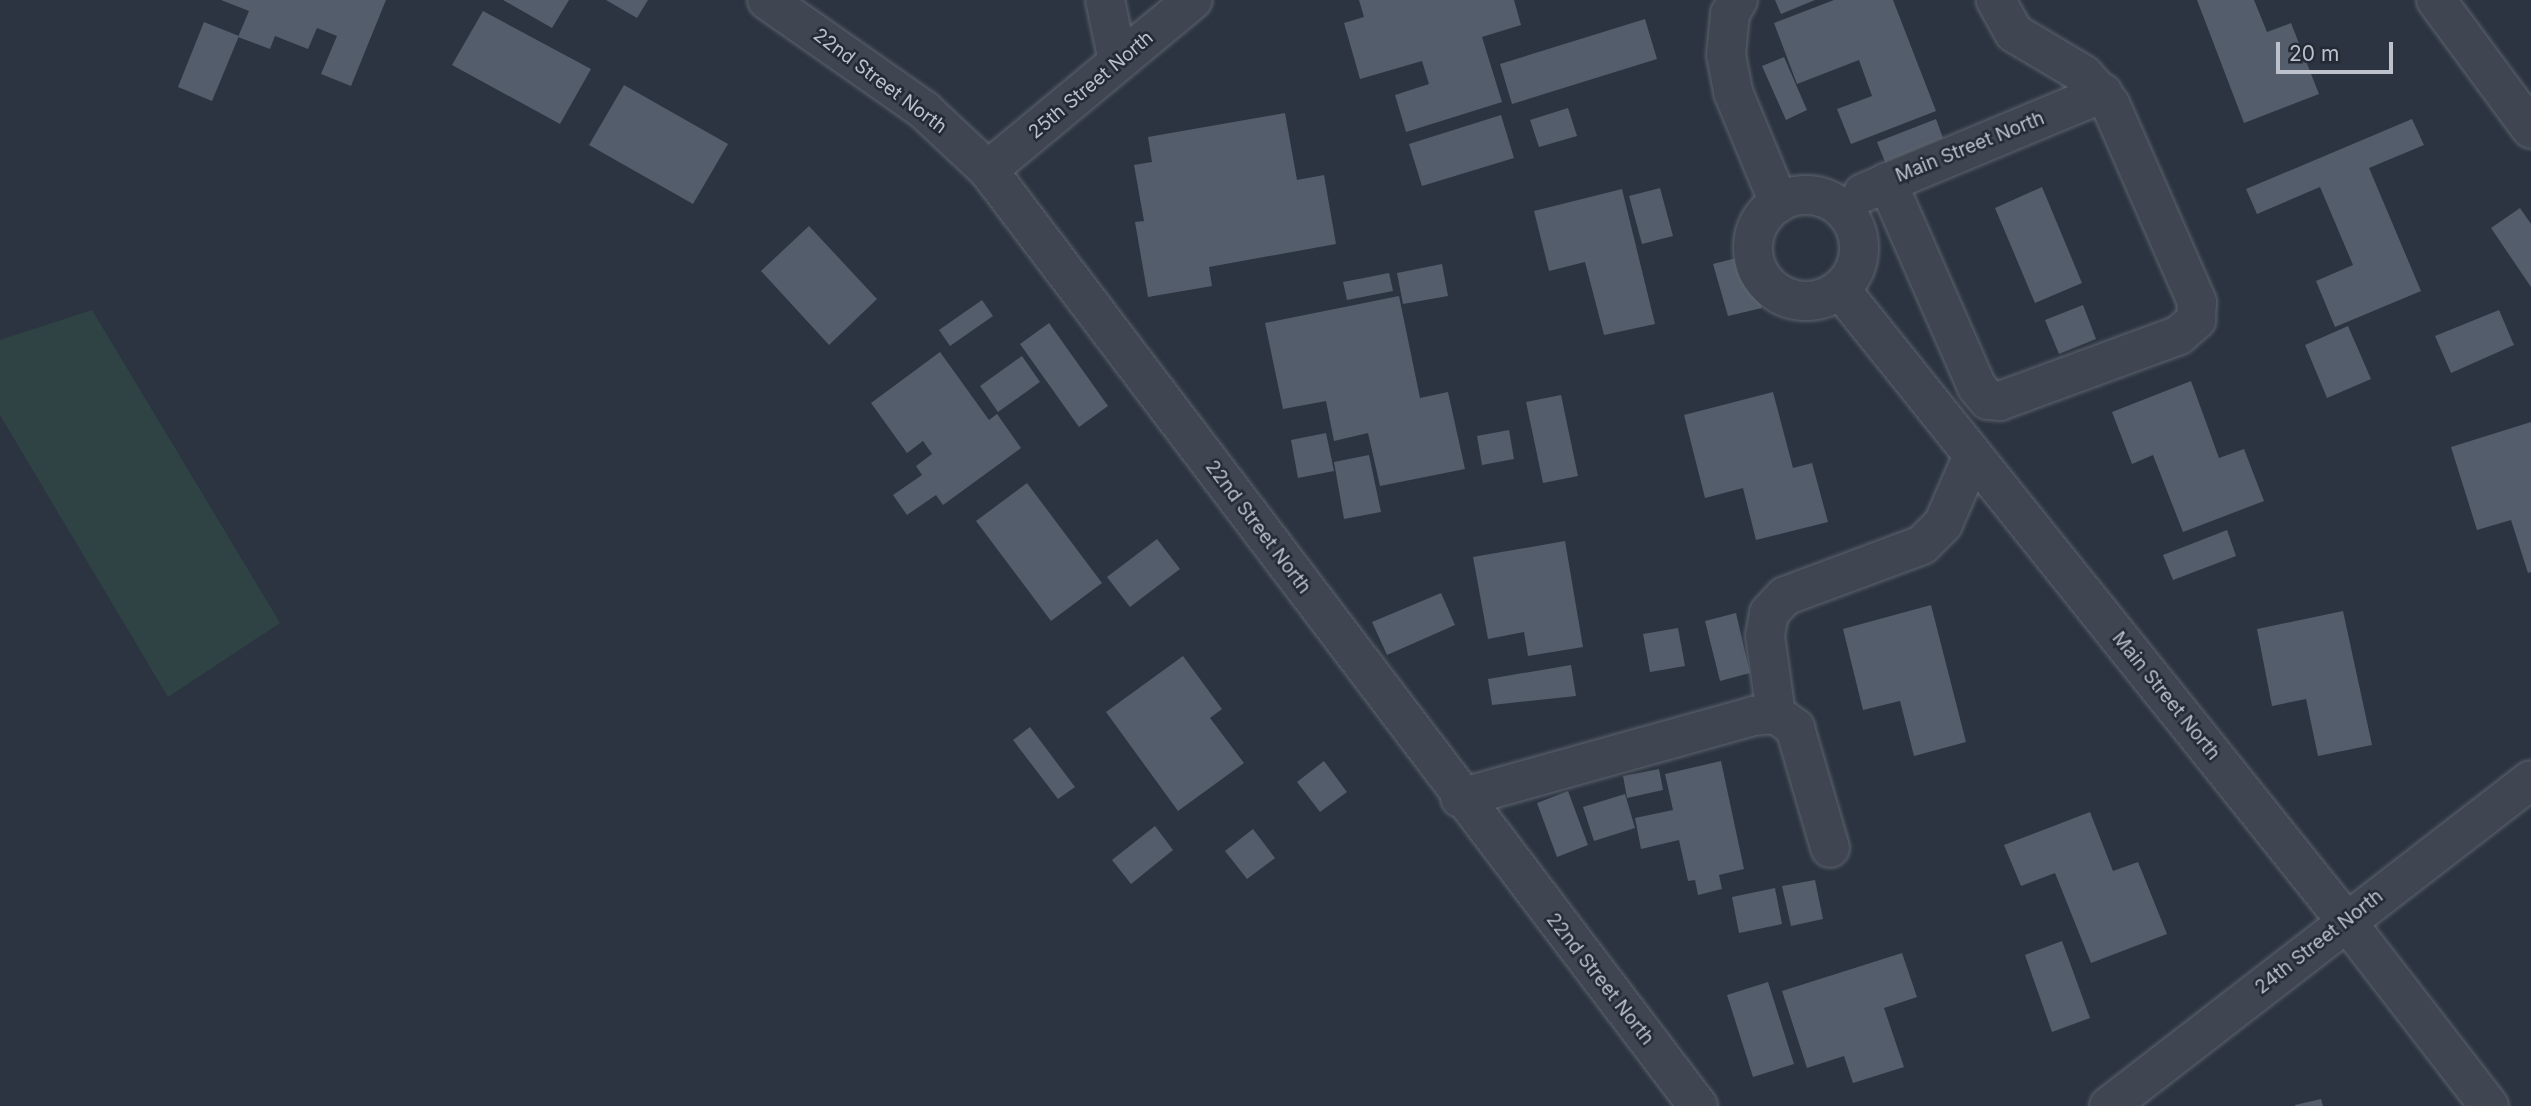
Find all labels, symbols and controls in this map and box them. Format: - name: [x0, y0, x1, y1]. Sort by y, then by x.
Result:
- street label: 22nd Street North: [809, 23, 951, 139]
- street label: 25th Street North: [1024, 26, 1158, 144]
- scale bar: [2279, 28, 2396, 72]
- text: 20 m: [2289, 41, 2339, 66]
- street label: Main Street North: [1892, 107, 2048, 187]
- street label: 22nd Street North: [1200, 456, 1316, 598]
- street label: Main Street North: [2107, 627, 2225, 765]
- street label: 24th Street North: [2251, 885, 2387, 999]
- street label: 22nd Street North: [1541, 909, 1659, 1049]

